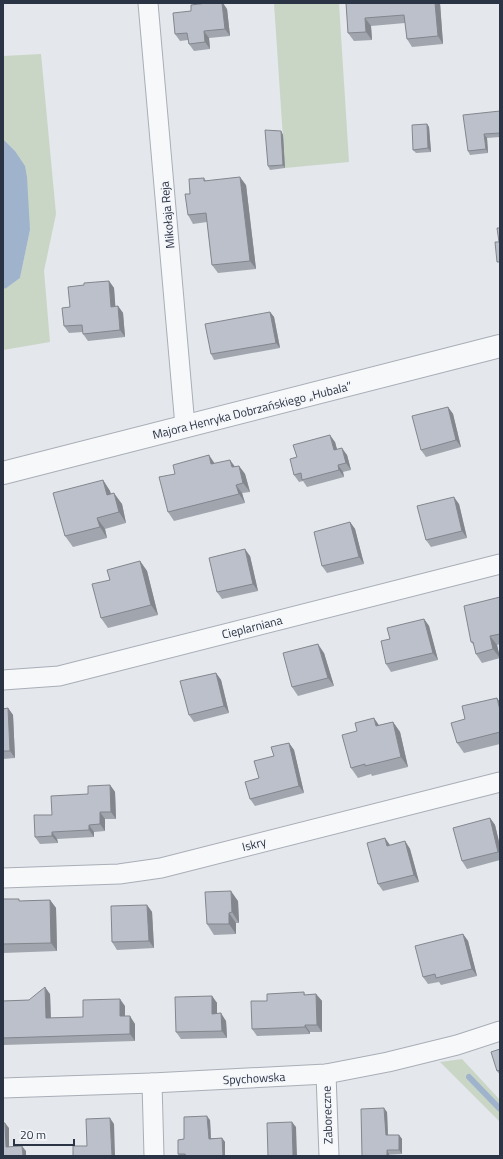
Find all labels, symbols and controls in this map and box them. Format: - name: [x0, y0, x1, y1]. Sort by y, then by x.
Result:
- street label: Mikołaja Reja: [155, 180, 179, 250]
- street label: Majora Henryka Dobrzańskiego „Hubala”: [150, 376, 354, 444]
- street label: Cieplarniana: [220, 610, 284, 644]
- street label: Iskry: [240, 832, 268, 856]
- street label: Spychowska: [222, 1067, 286, 1089]
- street label: Zaboreczne: [316, 1085, 338, 1145]
- scale bar: [14, 1121, 74, 1147]
- text: 20 m: [20, 1125, 46, 1144]

